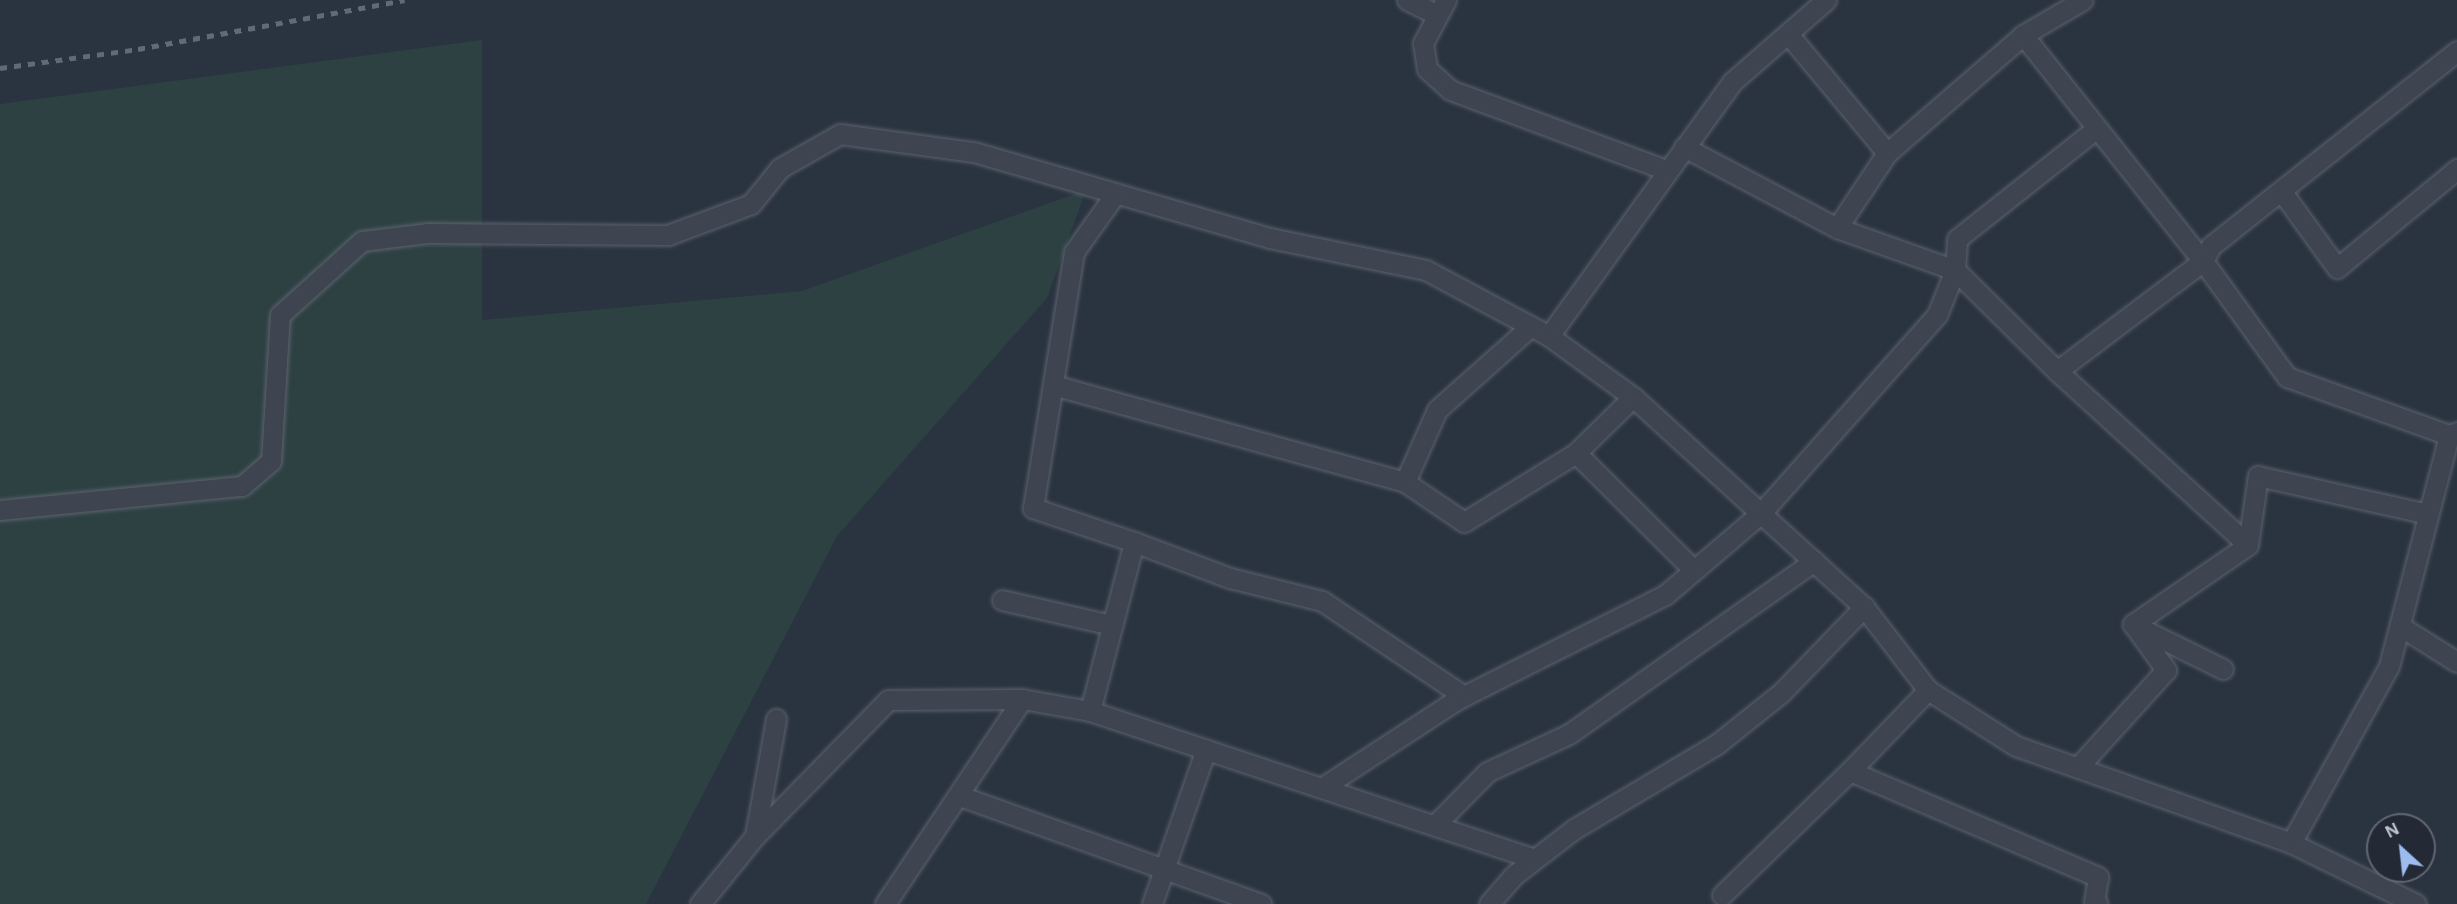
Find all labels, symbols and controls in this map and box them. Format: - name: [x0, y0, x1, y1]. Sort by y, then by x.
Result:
- north arrow: [2366, 813, 2436, 883]
- text: N: [2382, 819, 2402, 842]

